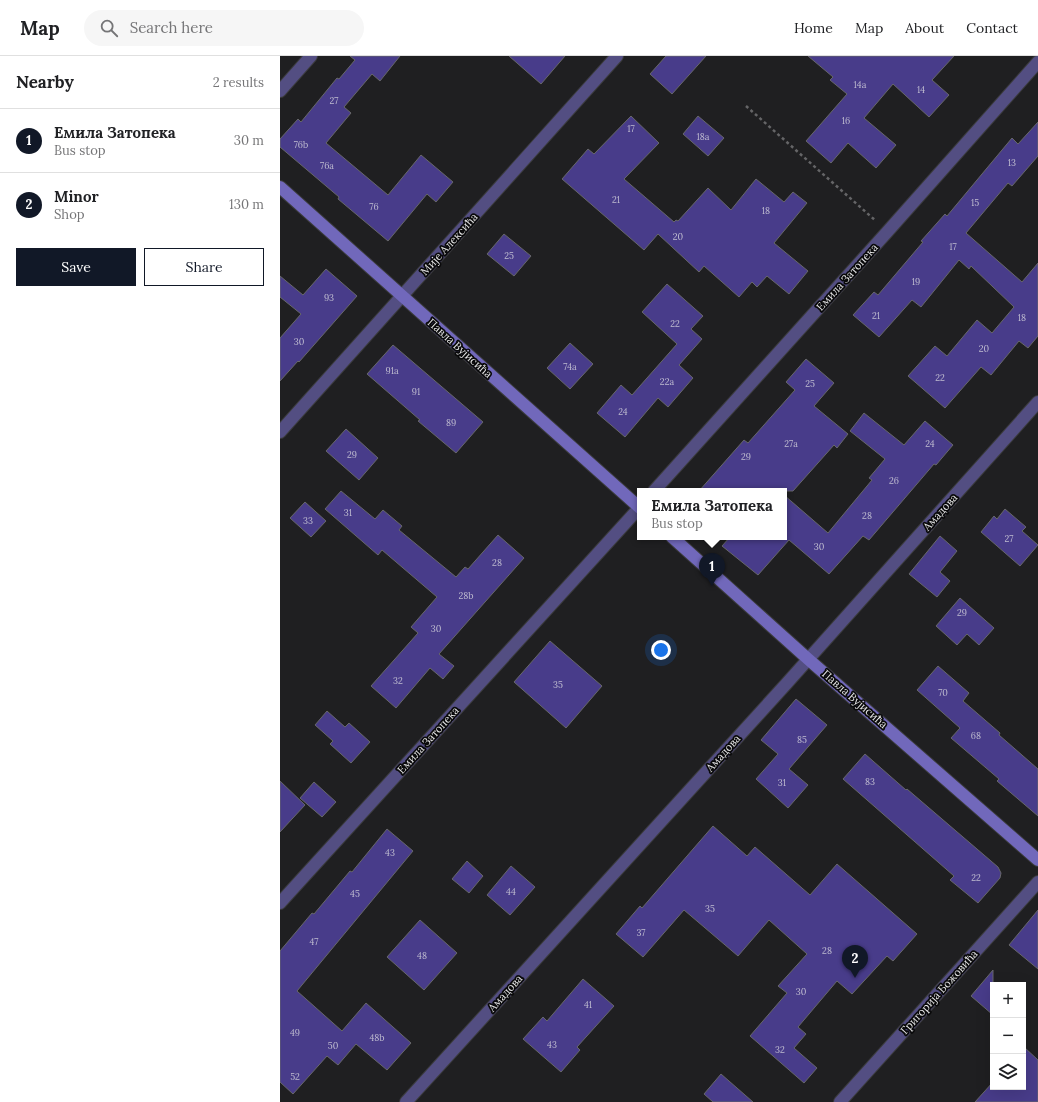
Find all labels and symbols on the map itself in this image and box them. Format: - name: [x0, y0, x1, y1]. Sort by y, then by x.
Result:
- house number: 14a: [854, 79, 867, 90]
- house number: 14: [917, 84, 925, 95]
- house number: 27: [330, 95, 338, 106]
- house number: 16: [842, 115, 850, 126]
- house number: 17: [627, 123, 635, 134]
- house number: 18a: [697, 131, 710, 142]
- house number: 76b: [294, 139, 308, 150]
- house number: 13: [1008, 157, 1016, 168]
- house number: 76a: [320, 160, 334, 171]
- house number: 21: [612, 194, 620, 205]
- house number: 15: [971, 197, 979, 208]
- house number: 76: [369, 201, 379, 212]
- house number: 18: [762, 205, 770, 216]
- street label: Мије Алексића: [417, 210, 481, 278]
- house number: 20: [673, 231, 684, 242]
- street label: Емила Затопека: [813, 240, 881, 313]
- house number: 17: [949, 241, 957, 252]
- house number: 25: [504, 250, 514, 261]
- house number: 19: [912, 276, 920, 287]
- house number: 93: [324, 292, 334, 303]
- house number: 21: [872, 310, 880, 321]
- house number: 18: [1018, 312, 1026, 323]
- street label: Павла Вујисића: [425, 315, 495, 381]
- house number: 22: [670, 318, 680, 329]
- house number: 30: [294, 336, 305, 347]
- house number: 20: [979, 343, 990, 354]
- house number: 74a: [563, 361, 577, 372]
- house number: 91a: [385, 365, 399, 376]
- house number: 22: [935, 372, 945, 383]
- house number: 22a: [660, 376, 675, 387]
- house number: 25: [805, 378, 815, 389]
- house number: 91: [412, 386, 420, 397]
- house number: 24: [618, 406, 628, 417]
- house number: 89: [446, 417, 456, 428]
- house number: 27a: [784, 438, 798, 449]
- house number: 24: [925, 438, 935, 449]
- house number: 29: [347, 449, 357, 460]
- house number: 29: [741, 451, 751, 462]
- house number: 26: [889, 475, 899, 486]
- street label: Амадова: [919, 490, 960, 534]
- house number: 31: [344, 507, 352, 518]
- house number: 28: [862, 510, 872, 521]
- house number: 33: [303, 515, 313, 526]
- house number: 27: [1005, 533, 1013, 544]
- house number: 30: [814, 541, 825, 552]
- pin: 1: [699, 553, 725, 586]
- house number: 28: [492, 557, 502, 568]
- house number: 28b: [458, 590, 474, 601]
- house number: 29: [957, 607, 967, 618]
- house number: 30: [431, 623, 442, 634]
- your location: [651, 640, 671, 660]
- street label: Павла Вујисића: [819, 667, 891, 731]
- house number: 32: [393, 675, 403, 686]
- house number: 35: [553, 679, 563, 690]
- house number: 70: [938, 687, 948, 698]
- street label: Емила Затопека: [394, 703, 462, 776]
- house number: 68: [971, 730, 981, 741]
- street label: Амадова: [702, 731, 743, 775]
- house number: 85: [797, 734, 807, 745]
- house number: 83: [865, 776, 875, 787]
- house number: 31: [778, 777, 786, 788]
- house number: 43: [385, 847, 395, 858]
- house number: 22: [971, 872, 981, 883]
- house number: 44: [506, 886, 516, 897]
- house number: 45: [350, 888, 360, 899]
- house number: 35: [705, 903, 715, 914]
- house number: 37: [637, 927, 645, 938]
- house number: 47: [309, 936, 319, 947]
- house number: 28: [822, 945, 832, 956]
- pin: 2: [842, 945, 868, 978]
- street label: Григорија Божовића: [897, 947, 981, 1037]
- house number: 48: [417, 950, 427, 961]
- street label: Амадова: [484, 971, 525, 1015]
- house number: 30: [796, 986, 807, 997]
- house number: 41: [584, 999, 592, 1010]
- house number: 49: [290, 1027, 300, 1038]
- house number: 48b: [369, 1032, 385, 1043]
- house number: 43: [547, 1039, 557, 1050]
- house number: 50: [328, 1040, 339, 1051]
- house number: 32: [775, 1044, 785, 1055]
- house number: 52: [290, 1071, 300, 1082]

